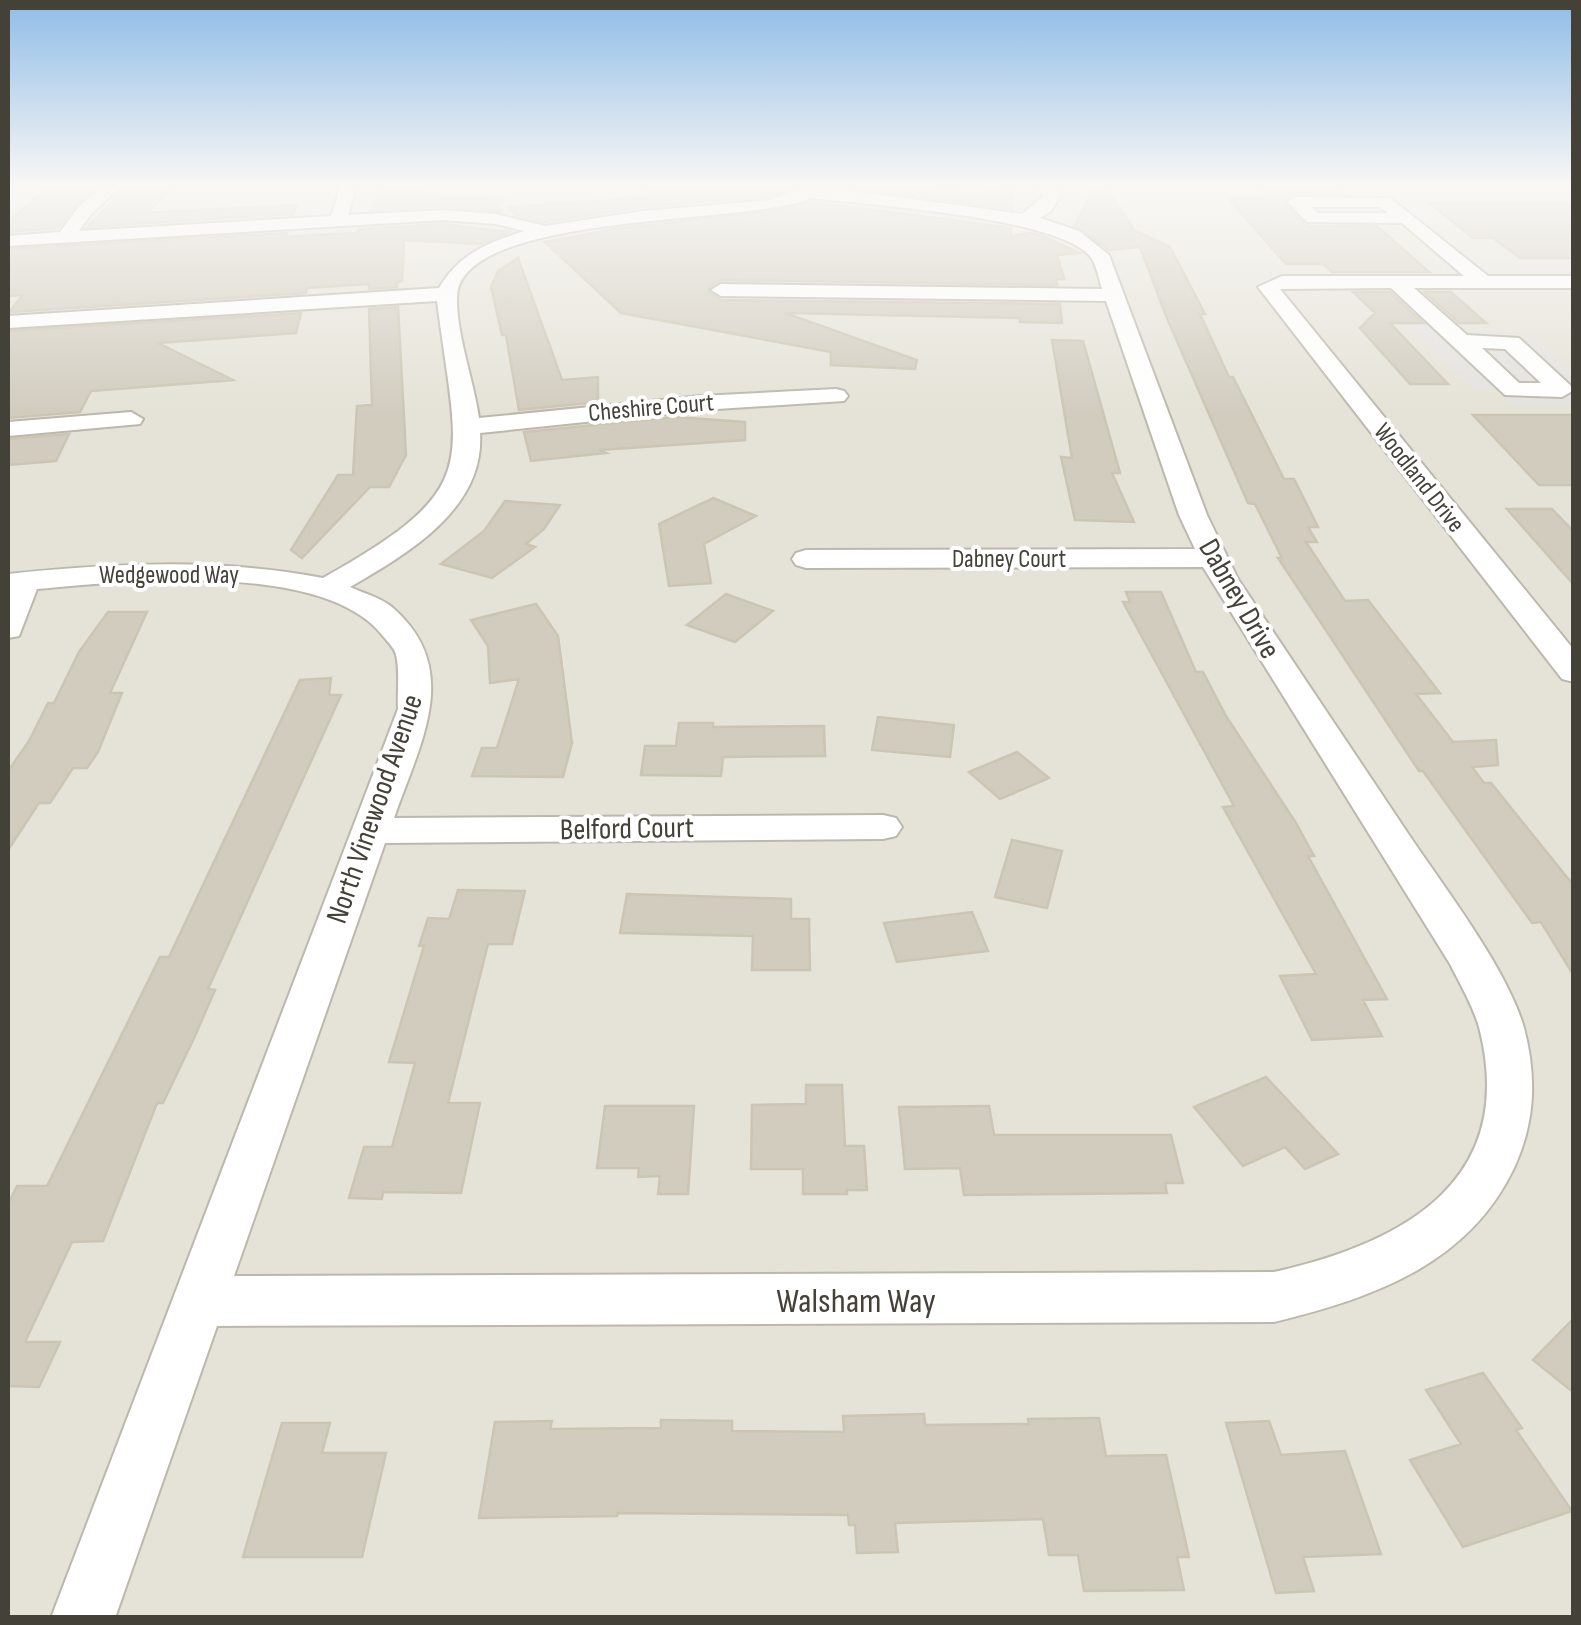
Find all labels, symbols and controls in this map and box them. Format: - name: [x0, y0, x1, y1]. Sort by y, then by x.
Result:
- street label: Cheshire Court: [587, 387, 715, 429]
- street label: Woodland Drive: [1367, 417, 1471, 539]
- street label: Dabney Drive: [1190, 533, 1288, 665]
- street label: Dabney Court: [952, 544, 1066, 575]
- street label: Wedgewood Way: [99, 560, 239, 591]
- street label: North Vinewood Avenue: [319, 690, 431, 928]
- street label: Belford Court: [560, 810, 694, 848]
- street label: Walsham Way: [776, 1280, 936, 1323]

